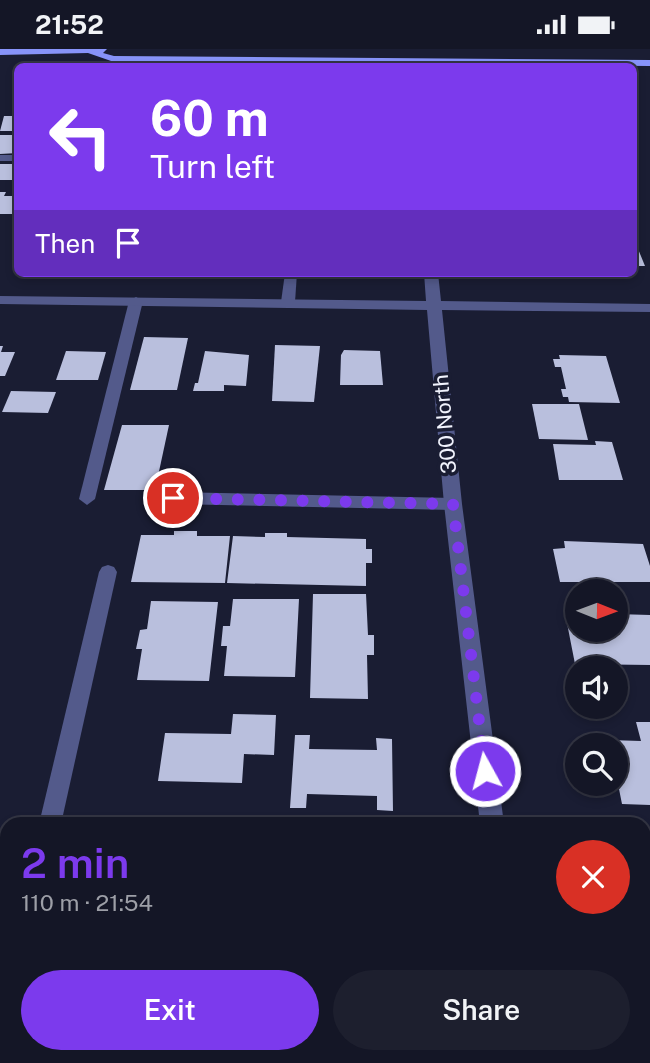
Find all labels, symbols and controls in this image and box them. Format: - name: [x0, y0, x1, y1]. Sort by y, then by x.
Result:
- text: 21:52: [35, 9, 104, 40]
- text: 60 m: [150, 89, 269, 147]
- icon: left: [35, 91, 126, 182]
- text: Turn left: [150, 148, 275, 185]
- icon: arrive: [109, 224, 147, 262]
- text: Then: [35, 228, 95, 259]
- street label: 300 North: [428, 373, 461, 475]
- pin: [143, 468, 203, 528]
- icon: arrive: [154, 479, 192, 517]
- north arrow: [565, 579, 628, 642]
- map controls: [565, 579, 628, 796]
- button: sound: [565, 656, 628, 719]
- button: search: [565, 733, 628, 796]
- position arrow: [448, 734, 522, 808]
- text: 2 min: [21, 838, 129, 887]
- button: close: [556, 840, 630, 914]
- text: 110 m · 21:54: [21, 889, 153, 916]
- button: Exit: [21, 970, 319, 1050]
- button: Share: [333, 970, 630, 1050]

